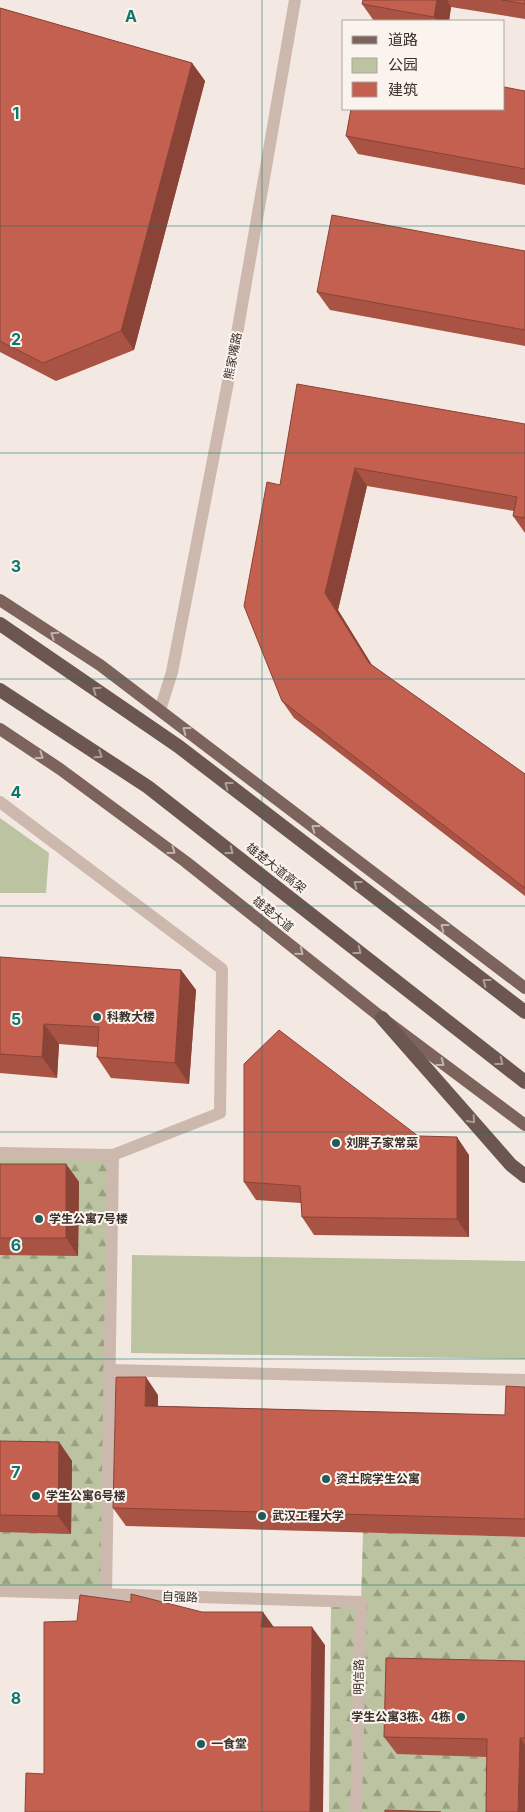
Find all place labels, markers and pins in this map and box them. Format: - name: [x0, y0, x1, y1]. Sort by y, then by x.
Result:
- place label: 科教大楼: [107, 1009, 155, 1024]
- marker: 科教大楼: [91, 1011, 103, 1023]
- place label: 刘胖子家常菜: [346, 1135, 418, 1150]
- marker: 刘胖子家常菜: [330, 1137, 342, 1149]
- place label: 学生公寓7号楼: [49, 1211, 128, 1226]
- marker: 学生公寓7号楼: [33, 1213, 45, 1225]
- place label: 资土院学生公寓: [336, 1471, 420, 1486]
- marker: 资土院学生公寓: [320, 1473, 332, 1485]
- place label: 学生公寓6号楼: [46, 1488, 126, 1503]
- marker: 学生公寓6号楼: [30, 1490, 42, 1502]
- place label: 武汉工程大学: [272, 1508, 344, 1523]
- marker: 武汉工程大学: [256, 1510, 268, 1522]
- place label: 学生公寓3栋、4栋: [351, 1709, 451, 1724]
- marker: 学生公寓3栋、4栋: [455, 1711, 467, 1723]
- place label: 一食堂: [211, 1736, 247, 1751]
- marker: 一食堂: [195, 1738, 207, 1750]

